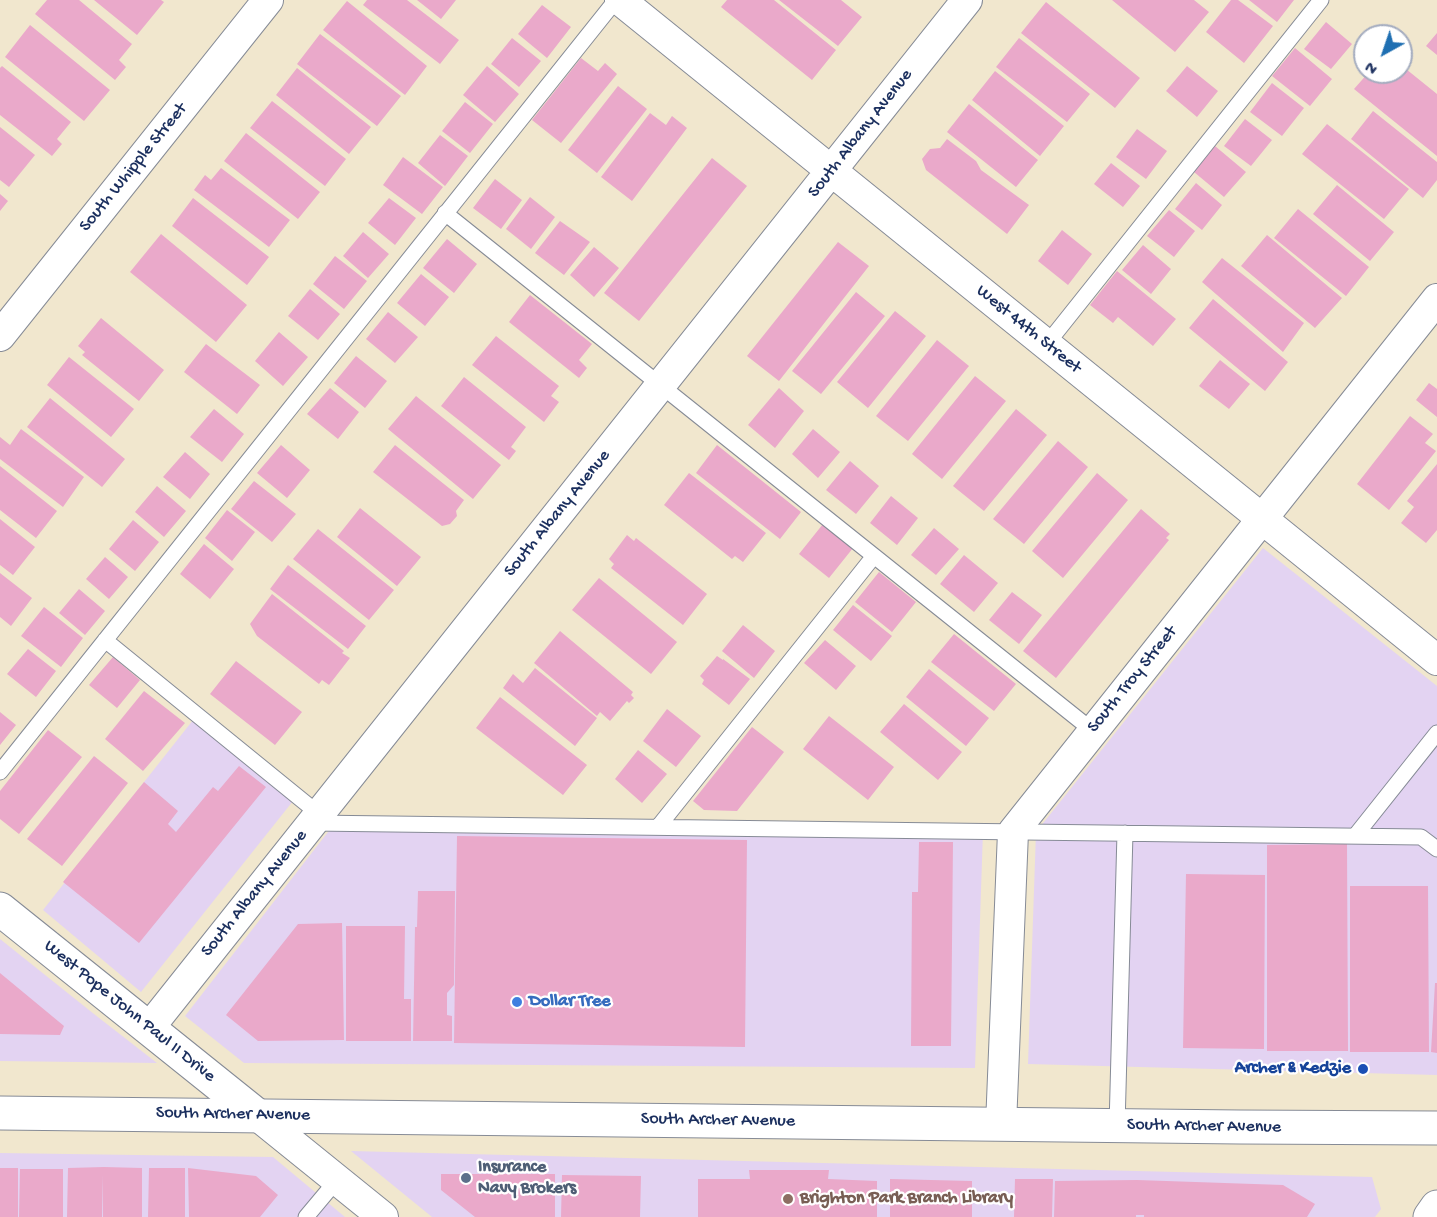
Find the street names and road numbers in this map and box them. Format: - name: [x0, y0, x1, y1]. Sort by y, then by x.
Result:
- street label: South Albany Avenue: [804, 65, 918, 203]
- street label: South Whipple Street: [75, 99, 193, 237]
- street label: West 44th Street: [971, 281, 1085, 379]
- street label: South Albany Avenue: [500, 446, 616, 582]
- street label: South Troy Street: [1083, 622, 1183, 738]
- street label: South Albany Avenue: [197, 826, 313, 962]
- street label: West Pope John Paul II Drive: [39, 936, 219, 1088]
- street label: South Archer Avenue: [156, 1103, 310, 1127]
- street label: South Archer Avenue: [641, 1109, 795, 1133]
- street label: South Archer Avenue: [1127, 1115, 1281, 1139]

